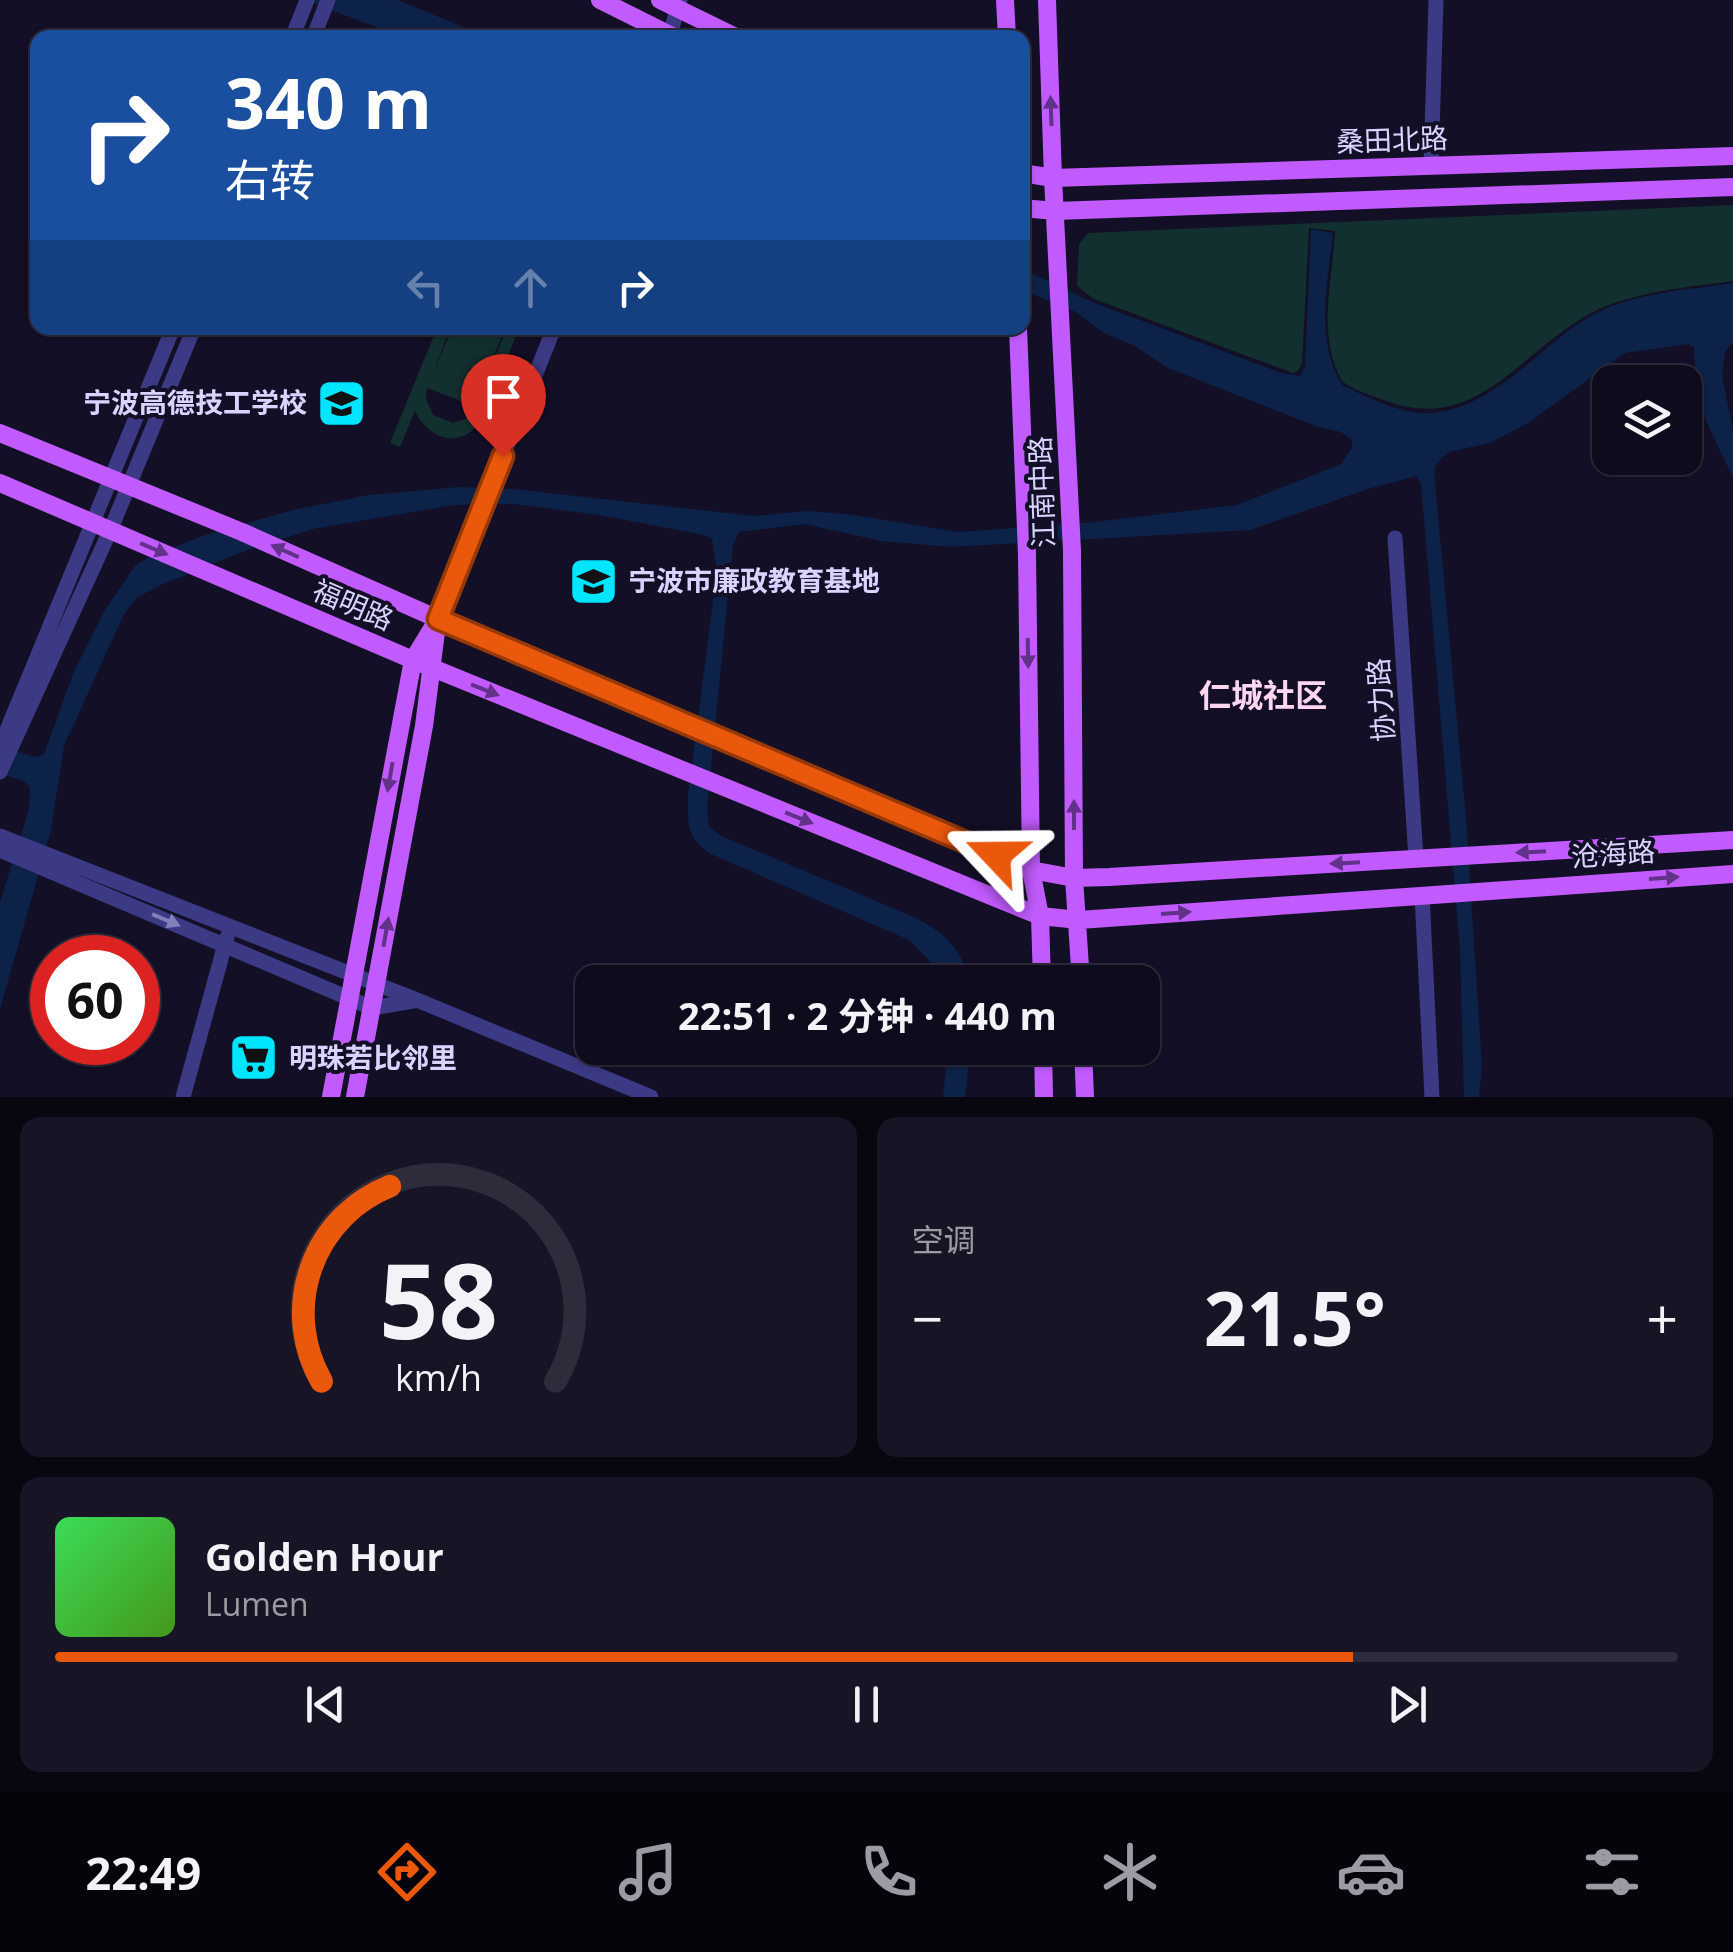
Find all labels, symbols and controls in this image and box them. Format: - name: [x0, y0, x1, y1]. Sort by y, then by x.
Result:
- text: 340 m: [225, 54, 432, 150]
- icon: right: [60, 70, 190, 200]
- one-way arrow: [1042, 94, 1058, 126]
- street label: 桑田北路: [1335, 118, 1449, 160]
- text: 右转: [225, 149, 315, 210]
- icon: left: [398, 260, 453, 315]
- icon: ahead: [503, 260, 558, 315]
- icon: right: [608, 260, 663, 315]
- pin: [461, 354, 546, 457]
- map controls: [1592, 365, 1702, 475]
- button: layers: [1592, 365, 1702, 475]
- icon: arrive: [476, 369, 531, 424]
- school or university icon: 宁波高德技工学校: [316, 377, 368, 429]
- place label: 宁波高德技工学校: [83, 383, 307, 421]
- street label: 江南中路: [1020, 435, 1062, 549]
- one-way arrow: [139, 541, 169, 557]
- one-way arrow: [270, 543, 300, 559]
- school or university icon: 宁波市廉政教育基地: [567, 555, 619, 607]
- place label: 宁波市廉政教育基地: [628, 561, 880, 599]
- street label: 福明路: [307, 570, 399, 638]
- one-way arrow: [1020, 637, 1036, 669]
- street label: 协力路: [1358, 657, 1402, 743]
- district label: 仁城社区: [1199, 673, 1327, 716]
- one-way arrow: [470, 682, 500, 698]
- one-way arrow: [382, 762, 397, 794]
- one-way arrow: [1066, 799, 1082, 831]
- position arrow: [944, 803, 1048, 907]
- one-way arrow: [784, 810, 814, 826]
- street label: 沧海路: [1570, 831, 1656, 875]
- one-way arrow: [1514, 844, 1546, 860]
- one-way arrow: [1328, 855, 1360, 871]
- one-way arrow: [1648, 870, 1680, 886]
- one-way arrow: [1160, 905, 1192, 921]
- one-way arrow: [151, 913, 181, 929]
- one-way arrow: [378, 917, 394, 948]
- speed limit sign: 60: [30, 935, 160, 1065]
- text: 22:51 · 2 分钟 · 440 m: [678, 989, 1057, 1041]
- supermarket icon: 明珠若比邻里: [228, 1032, 280, 1084]
- place label: 明珠若比邻里: [289, 1038, 457, 1076]
- text: 空调: [912, 1218, 976, 1261]
- text: 58: [379, 1228, 498, 1369]
- text: 21.5°: [1204, 1266, 1386, 1368]
- text: −: [912, 1280, 943, 1355]
- text: +: [1647, 1280, 1678, 1355]
- text: km/h: [395, 1353, 482, 1401]
- text: Golden Hour: [205, 1530, 444, 1582]
- text: Lumen: [205, 1582, 309, 1625]
- icon: previous: [298, 1677, 353, 1732]
- icon: pause: [839, 1677, 894, 1732]
- icon: next: [1380, 1677, 1435, 1732]
- icon: directions: [372, 1837, 442, 1907]
- icon: music: [613, 1837, 683, 1907]
- icon: phone: [854, 1837, 924, 1907]
- icon: climate: [1095, 1837, 1165, 1907]
- icon: car: [1336, 1837, 1406, 1907]
- icon: filters: [1577, 1837, 1647, 1907]
- text: 22:49: [86, 1842, 201, 1903]

